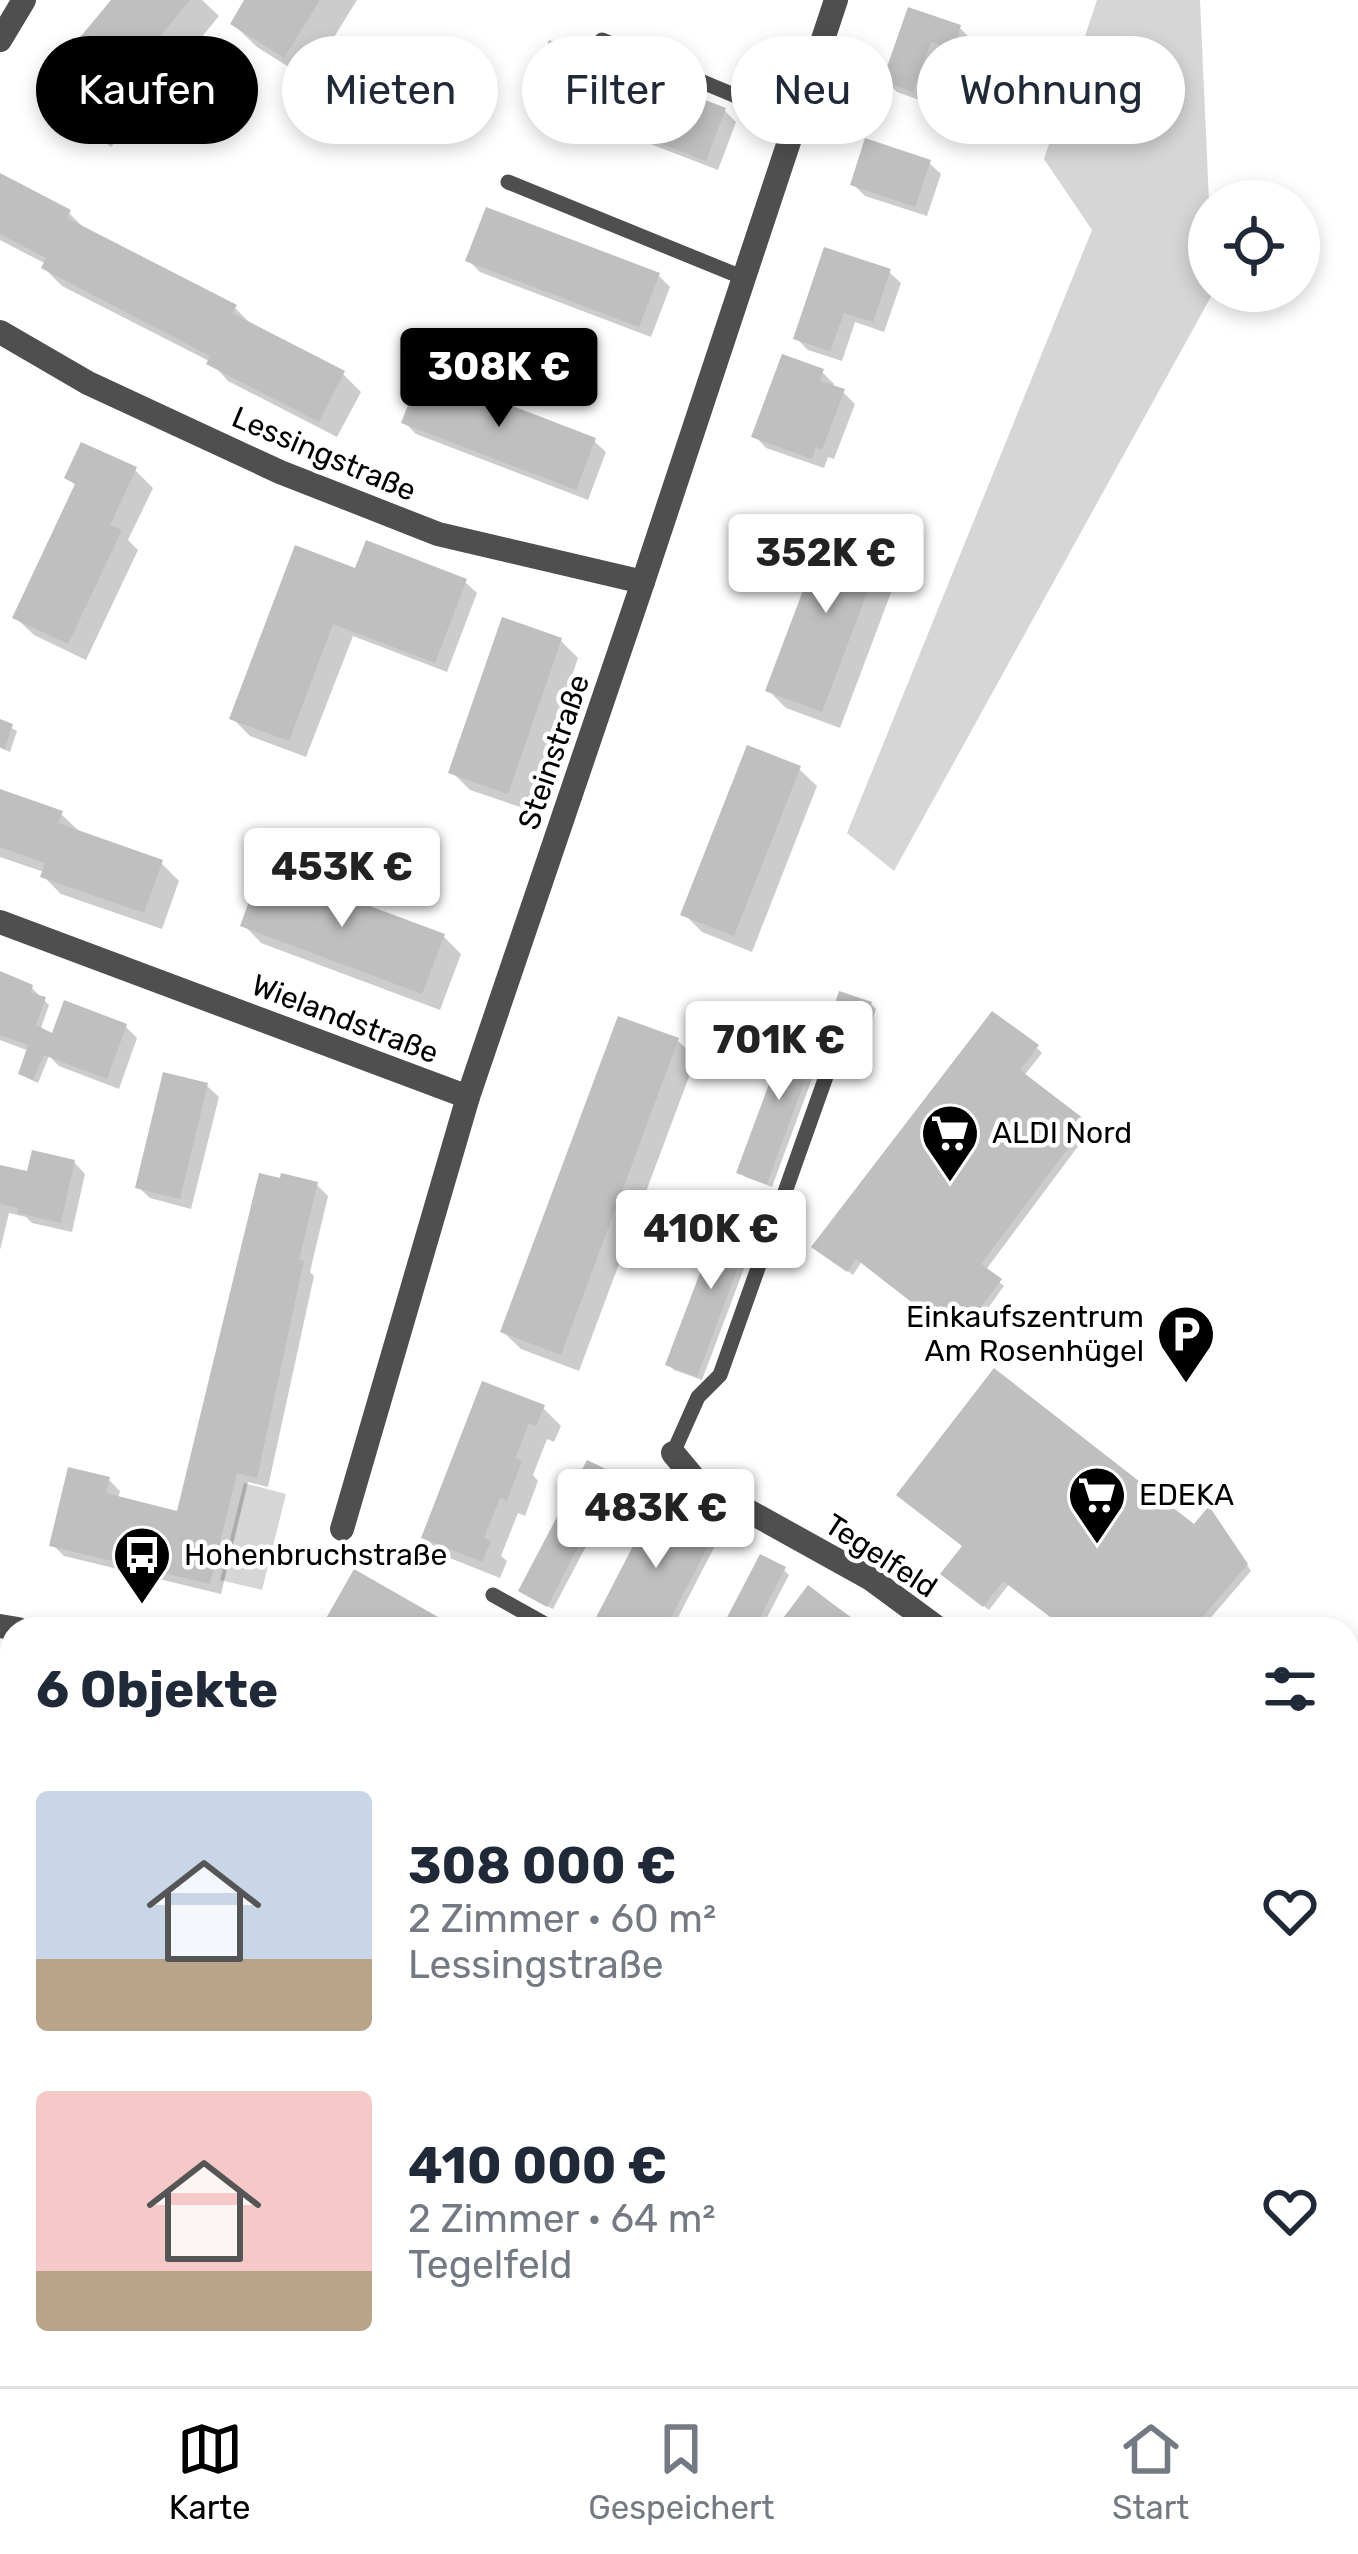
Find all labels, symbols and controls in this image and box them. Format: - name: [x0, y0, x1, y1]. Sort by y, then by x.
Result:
- chip: Kaufen: [36, 36, 258, 144]
- chip: Mieten: [282, 36, 498, 144]
- chip: Filter: [522, 36, 707, 144]
- chip: Neu: [731, 36, 893, 144]
- chip: Wohnung: [917, 36, 1185, 144]
- map controls: [1188, 180, 1320, 312]
- button: locate: [1188, 180, 1320, 312]
- pin: 308K €: [401, 328, 597, 430]
- text: 308K €: [427, 344, 571, 390]
- street label: Lessingstraße: [227, 399, 421, 509]
- pin: 352K €: [728, 514, 924, 616]
- text: 352K €: [756, 530, 896, 576]
- street label: Steinstraße: [511, 670, 597, 834]
- pin: 453K €: [244, 828, 440, 930]
- text: 453K €: [271, 844, 413, 890]
- street label: Wielandstraße: [247, 967, 443, 1071]
- pin: 701K €: [681, 1001, 877, 1103]
- text: 701K €: [713, 1017, 845, 1063]
- supermarket icon: ALDI Nord: [919, 1102, 981, 1184]
- place label: ALDI Nord: [992, 1115, 1132, 1151]
- pin: 410K €: [613, 1190, 809, 1292]
- text: 410K €: [643, 1206, 779, 1252]
- place label: Einkaufszentrum Am Rosenhügel: [906, 1299, 1144, 1369]
- parking icon: Einkaufszentrum Am Rosenhügel: [1155, 1303, 1217, 1385]
- supermarket icon: EDEKA: [1066, 1464, 1128, 1546]
- pin: 483K €: [558, 1469, 754, 1571]
- place label: EDEKA: [1139, 1477, 1234, 1513]
- text: 483K €: [584, 1485, 728, 1531]
- street label: Tegelfeld: [818, 1506, 944, 1606]
- bus stop icon: Hohenbruchstraße: [111, 1524, 173, 1606]
- place label: Hohenbruchstraße: [184, 1537, 447, 1573]
- icon: filters: [1257, 1656, 1323, 1722]
- text: 6 Objekte: [36, 1659, 278, 1720]
- text: 308 000 €: [408, 1835, 677, 1896]
- icon: home: [132, 1839, 276, 1983]
- icon: heart: [1257, 1878, 1323, 1944]
- text: 2 Zimmer · 60 m²: [408, 1896, 716, 1942]
- text: Lessingstraße: [408, 1942, 663, 1988]
- text: 410 000 €: [408, 2135, 667, 2196]
- icon: home: [132, 2139, 276, 2283]
- icon: heart: [1257, 2178, 1323, 2244]
- text: 2 Zimmer · 64 m²: [408, 2196, 716, 2242]
- text: Tegelfeld: [408, 2242, 572, 2288]
- tab: Karte: [169, 2416, 251, 2527]
- tab: Gespeichert: [588, 2416, 774, 2527]
- tab: Start: [1112, 2416, 1189, 2527]

